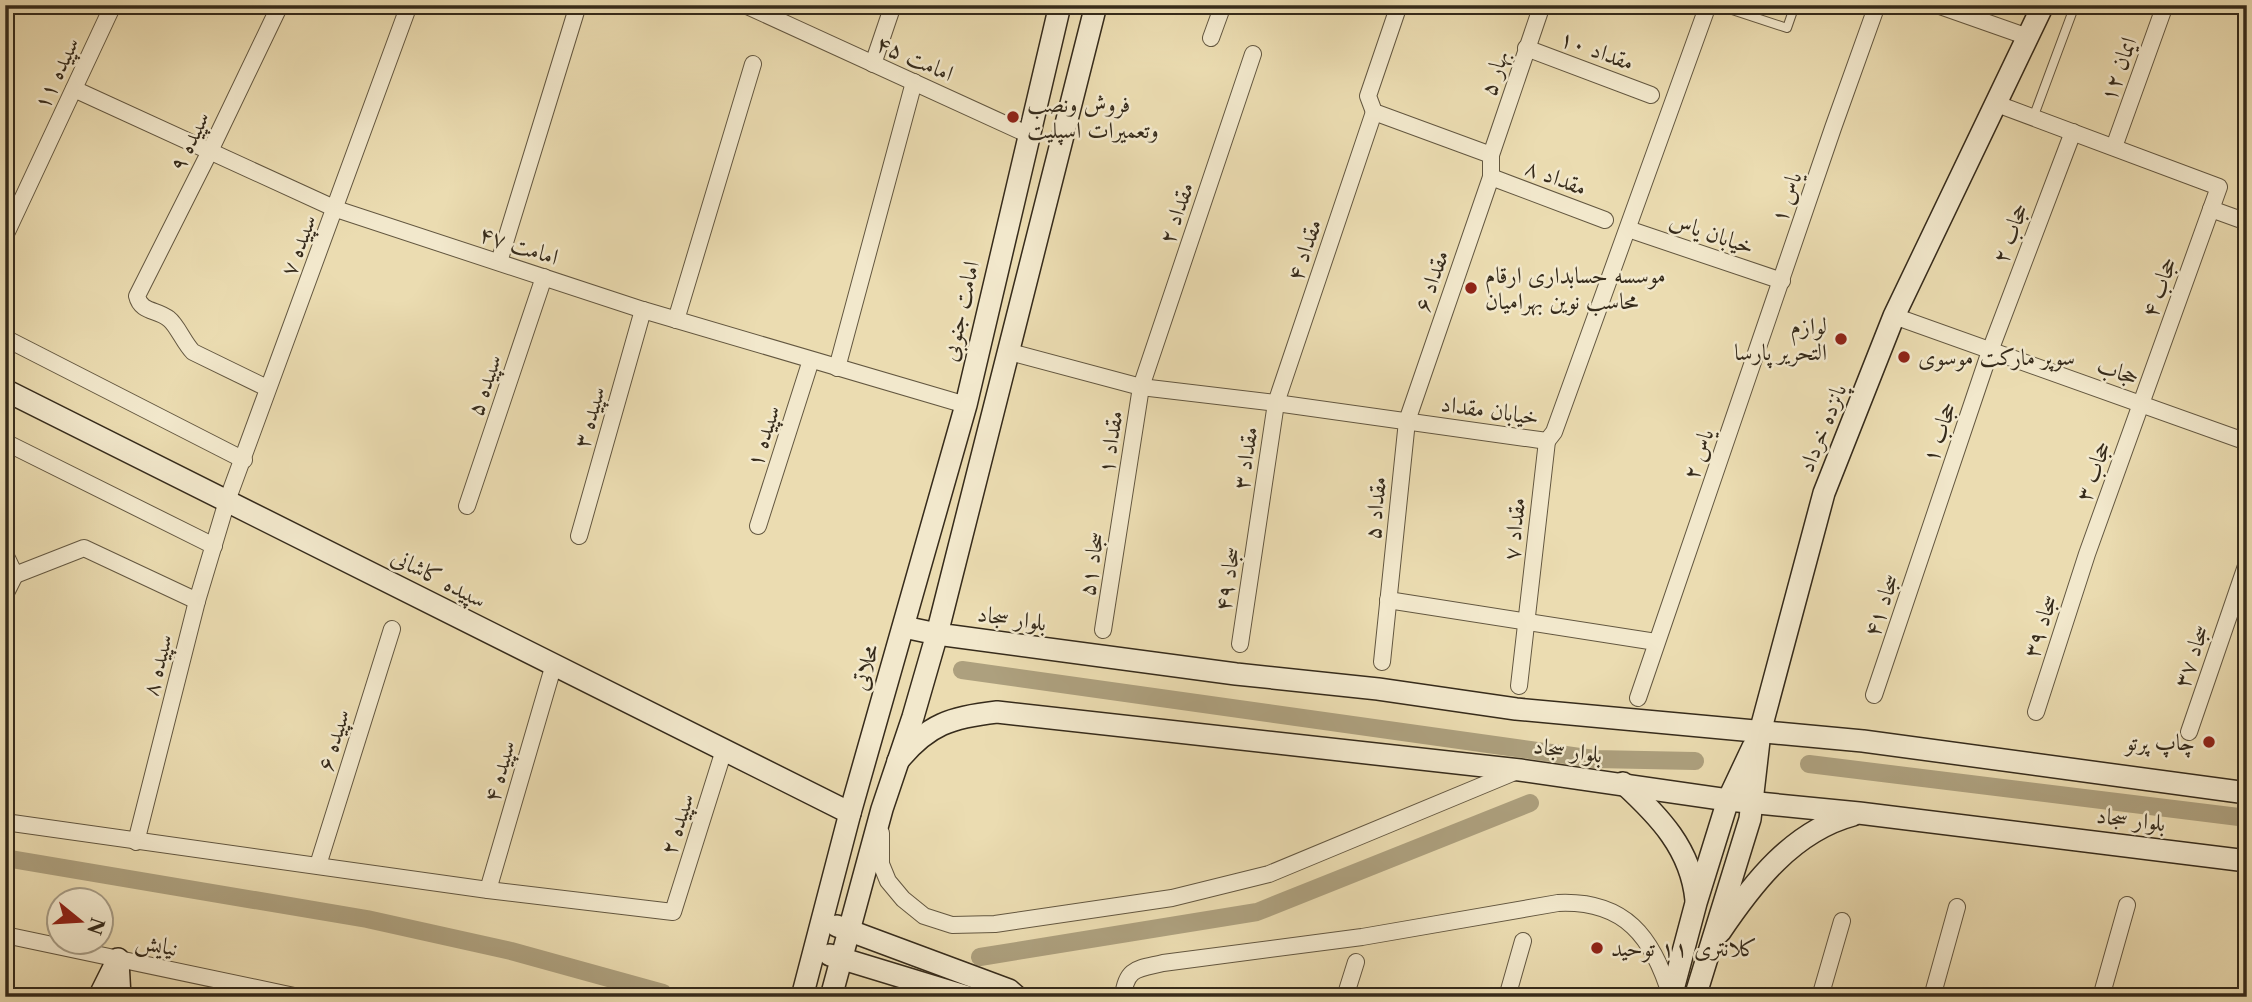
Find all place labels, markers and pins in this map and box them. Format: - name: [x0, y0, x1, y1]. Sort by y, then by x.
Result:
- place label: فروش ونصب وتعمیرات اسپلیت: [1027, 90, 1159, 146]
- marker: فروش ونصب وتعمیرات اسپلیت: [1005, 109, 1021, 125]
- place label: موسسه حسابداری ارقام محاسب نوین بهرامیان: [1485, 261, 1666, 317]
- marker: موسسه حسابداری ارقام محاسب نوین بهرامیان: [1463, 280, 1479, 296]
- place label: لوازم التحریر پارسا: [1734, 312, 1827, 369]
- marker: لوازم التحریر پارسا: [1833, 331, 1849, 347]
- place label: سوپر مارکت موسوی: [1918, 343, 2075, 372]
- marker: سوپر مارکت موسوی: [1896, 349, 1912, 365]
- place label: چاپ پرتو: [2123, 728, 2195, 758]
- marker: چاپ پرتو: [2201, 734, 2217, 750]
- place label: کلانتری ۱۱ توحید: [1611, 934, 1757, 963]
- marker: کلانتری ۱۱ توحید: [1589, 940, 1605, 956]

